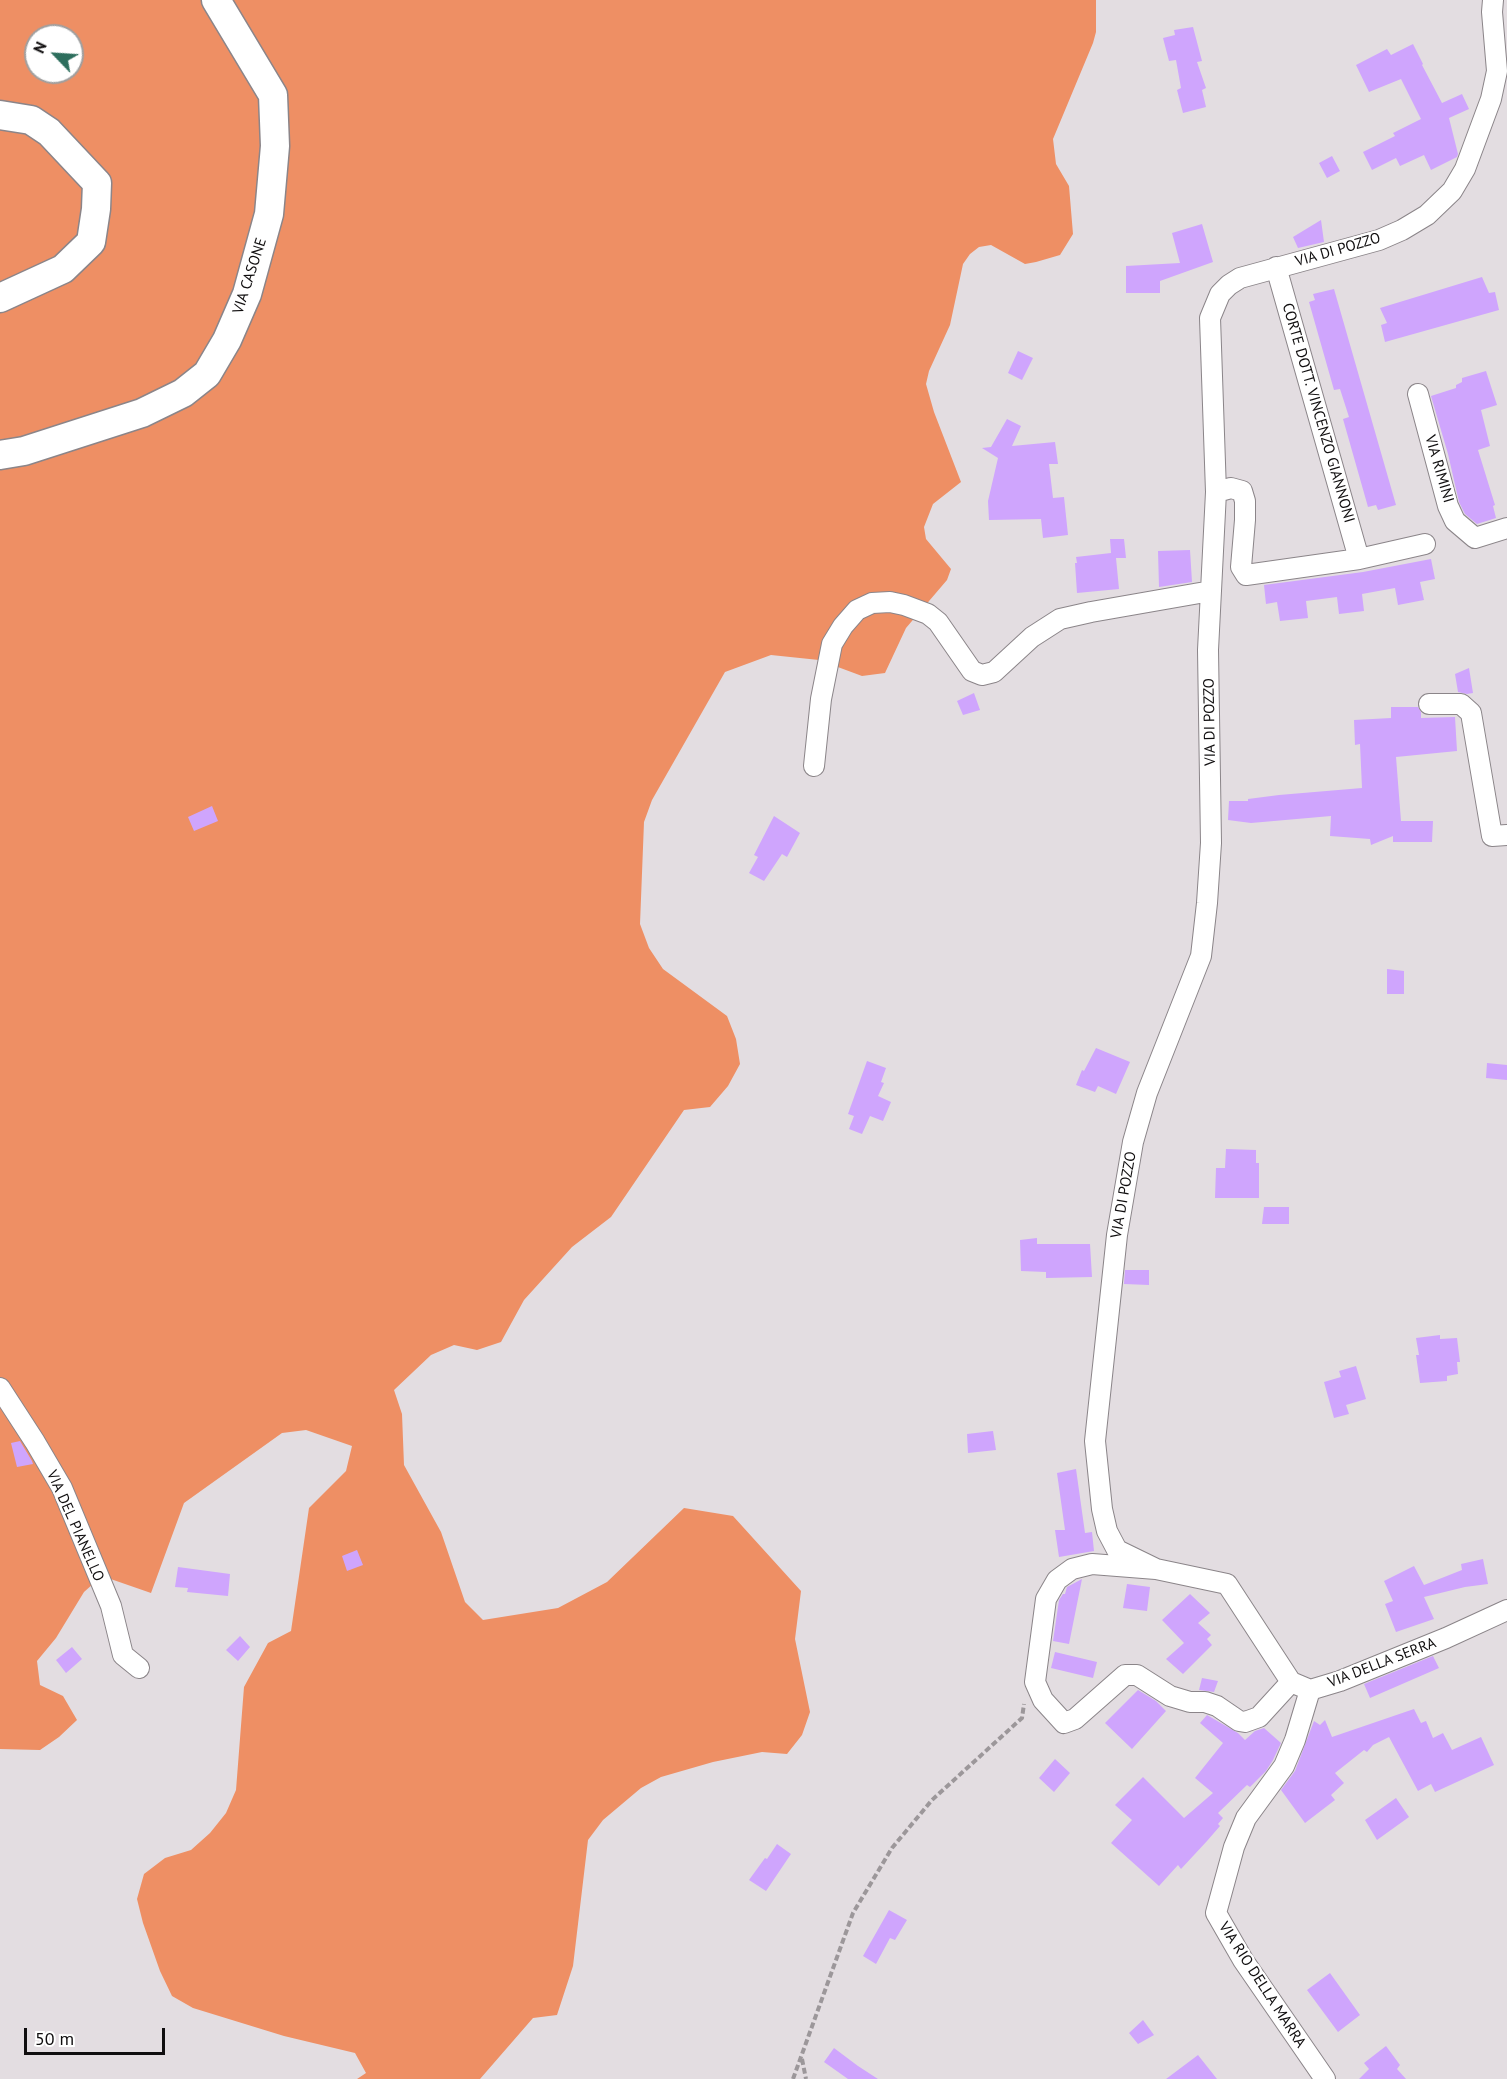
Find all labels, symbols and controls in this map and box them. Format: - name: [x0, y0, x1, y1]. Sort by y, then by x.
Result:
- north arrow: [24, 24, 84, 84]
- text: N: [28, 38, 51, 56]
- street label: VIA DI POZZO: [1293, 229, 1383, 271]
- street label: VIA CASONE: [229, 236, 271, 316]
- street label: CORTE DOTT. VINCENZO GIANNONI: [1278, 301, 1358, 525]
- street label: VIA RIMINI: [1421, 433, 1457, 505]
- street label: VIA DI POZZO: [1200, 678, 1220, 766]
- street label: VIA DI POZZO: [1108, 1150, 1140, 1240]
- street label: VIA DEL PIANELLO: [42, 1468, 108, 1584]
- street label: VIA DELLA SERRA: [1325, 1634, 1439, 1692]
- street label: VIA RIO DELLA MARRA: [1215, 1919, 1309, 2051]
- scale bar: [27, 2016, 168, 2054]
- text: 50 m: [35, 2027, 74, 2050]

